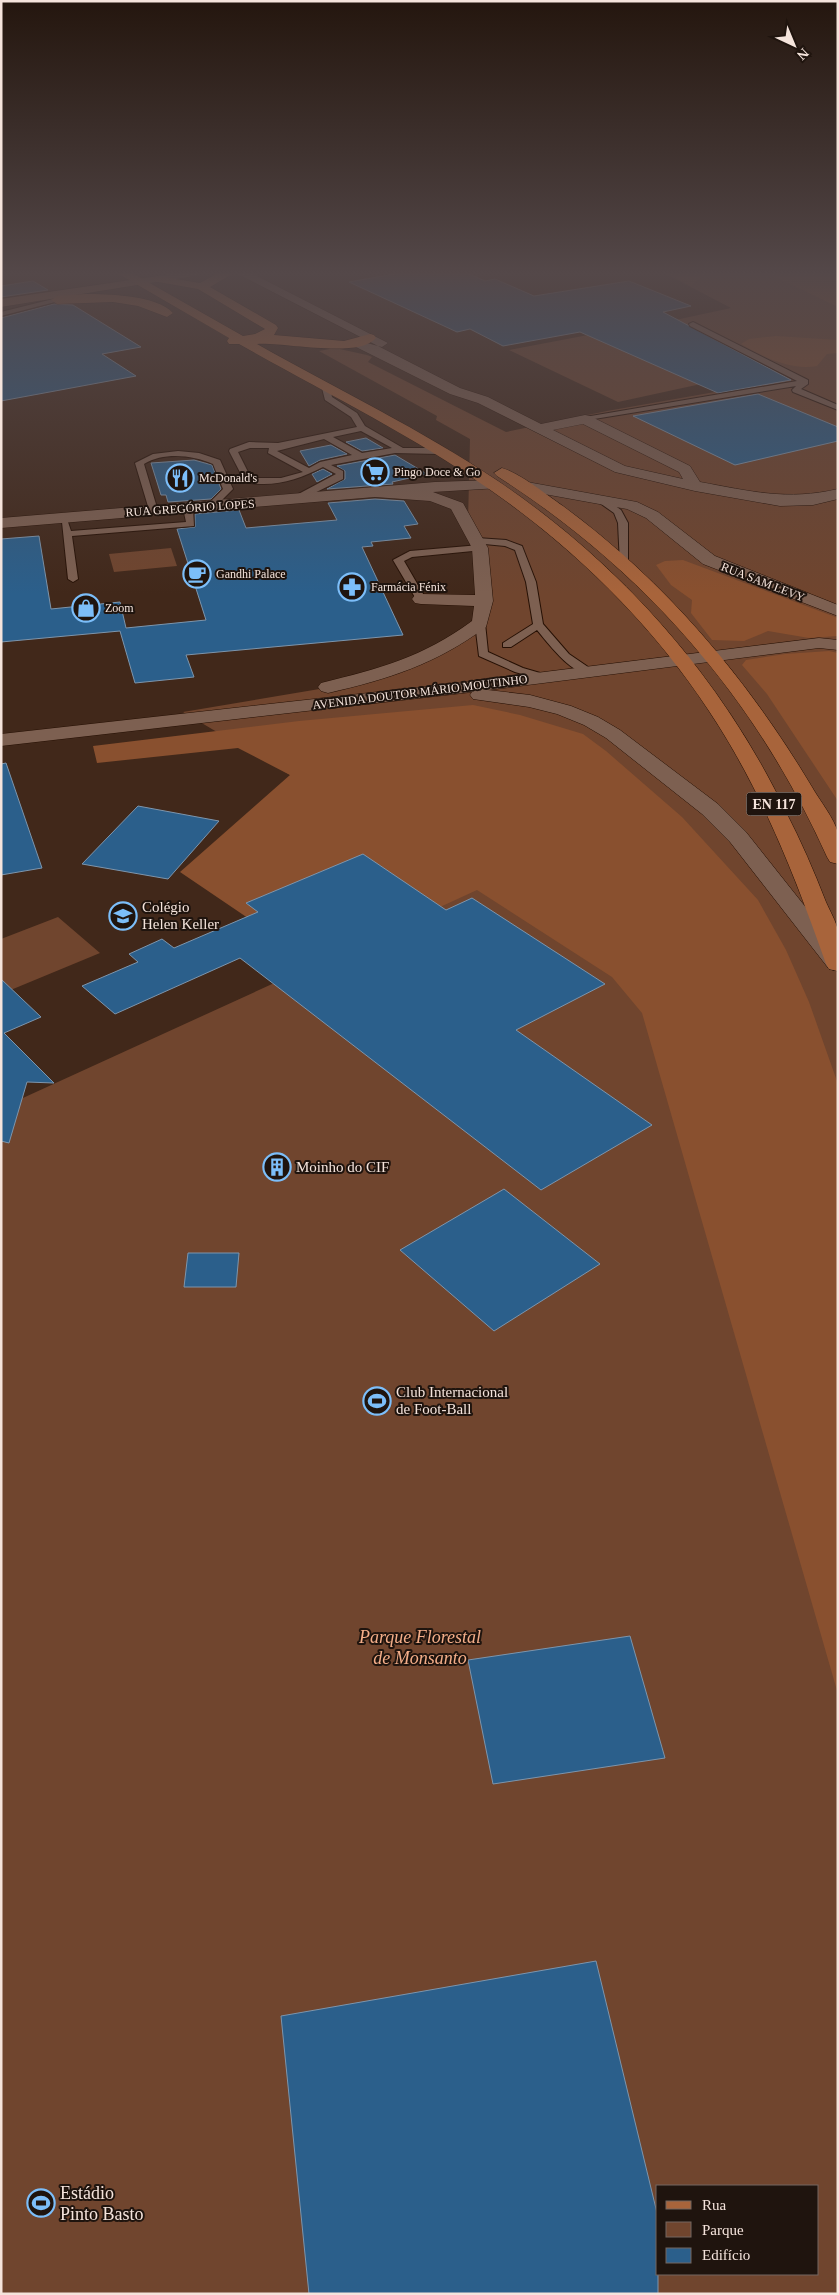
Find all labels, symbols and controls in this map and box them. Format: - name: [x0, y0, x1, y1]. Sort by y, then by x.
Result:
- north arrow: [769, 20, 819, 70]
- text: N: [794, 45, 812, 63]
- supermarket icon: Pingo Doce & Go: [360, 457, 390, 487]
- restaurant icon: McDonald's: [165, 463, 195, 493]
- place label: Pingo Doce & Go: [394, 465, 480, 479]
- place label: McDonald's: [199, 471, 257, 485]
- street label: RUA GREGÓRIO LOPES: [125, 497, 255, 519]
- cafe icon: Gandhi Palace: [182, 559, 212, 589]
- street label: RUA SAM LEVY: [719, 560, 807, 605]
- place label: Gandhi Palace: [216, 567, 286, 581]
- pharmacy icon: Farmácia Fénix: [337, 572, 367, 602]
- place label: Farmácia Fénix: [371, 580, 446, 594]
- shop icon: Zoom: [71, 593, 101, 623]
- place label: Zoom: [105, 601, 134, 615]
- street label: AVENIDA DOUTOR MÁRIO MOUTINHO: [312, 672, 529, 712]
- road number: EN 117: [746, 792, 802, 816]
- place label: Colégio Helen Keller: [142, 899, 219, 932]
- school or university icon: Colégio Helen Keller: [108, 901, 138, 931]
- building icon: Moinho do CIF: [262, 1152, 292, 1182]
- place label: Moinho do CIF: [296, 1159, 389, 1175]
- place label: Club Internacional de Foot-Ball: [396, 1384, 508, 1417]
- sports icon: Club Internacional de Foot-Ball: [362, 1386, 392, 1416]
- park label: Parque Florestal de Monsanto: [358, 1627, 481, 1668]
- place label: Estádio Pinto Basto: [60, 2183, 144, 2224]
- legend: [656, 2185, 819, 2275]
- sports icon: Estádio Pinto Basto: [26, 2188, 56, 2218]
- text: Rua: [702, 2197, 727, 2213]
- text: Parque: [702, 2222, 744, 2238]
- text: Edifício: [702, 2247, 750, 2263]

